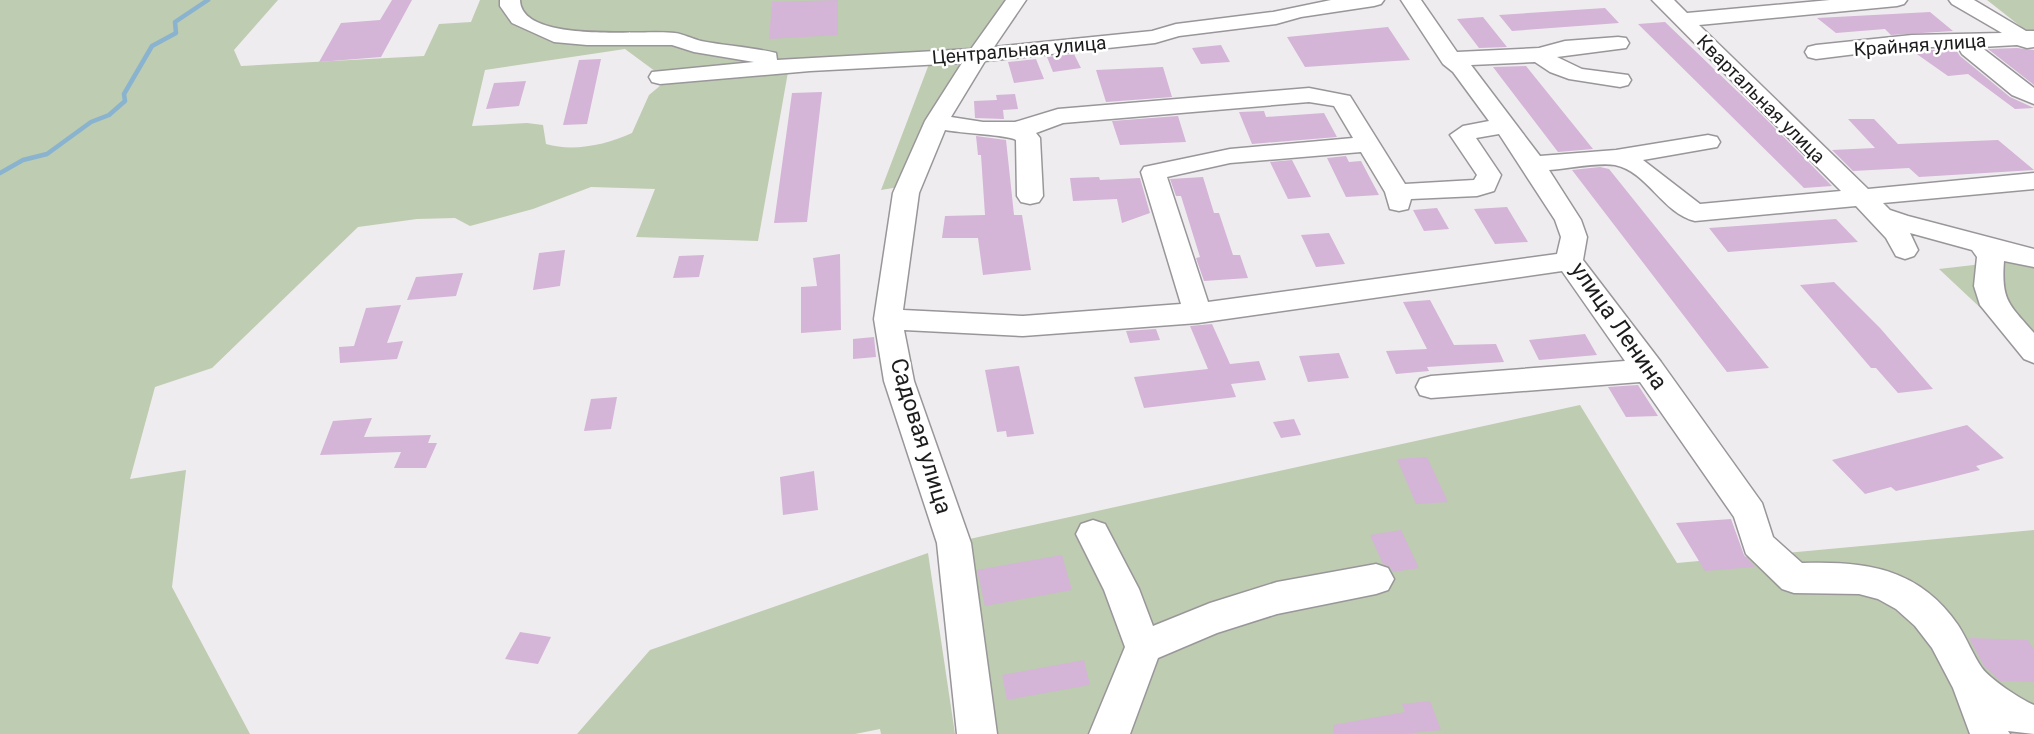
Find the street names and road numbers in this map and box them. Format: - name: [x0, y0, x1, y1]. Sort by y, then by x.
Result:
- street label: Крайняя улица: [1853, 29, 1987, 61]
- street label: Квартальная улица: [1692, 30, 1830, 168]
- street label: Центральная улица: [931, 31, 1107, 69]
- street label: улица Ленина: [1565, 257, 1673, 395]
- street label: Садовая улица: [884, 355, 958, 517]

